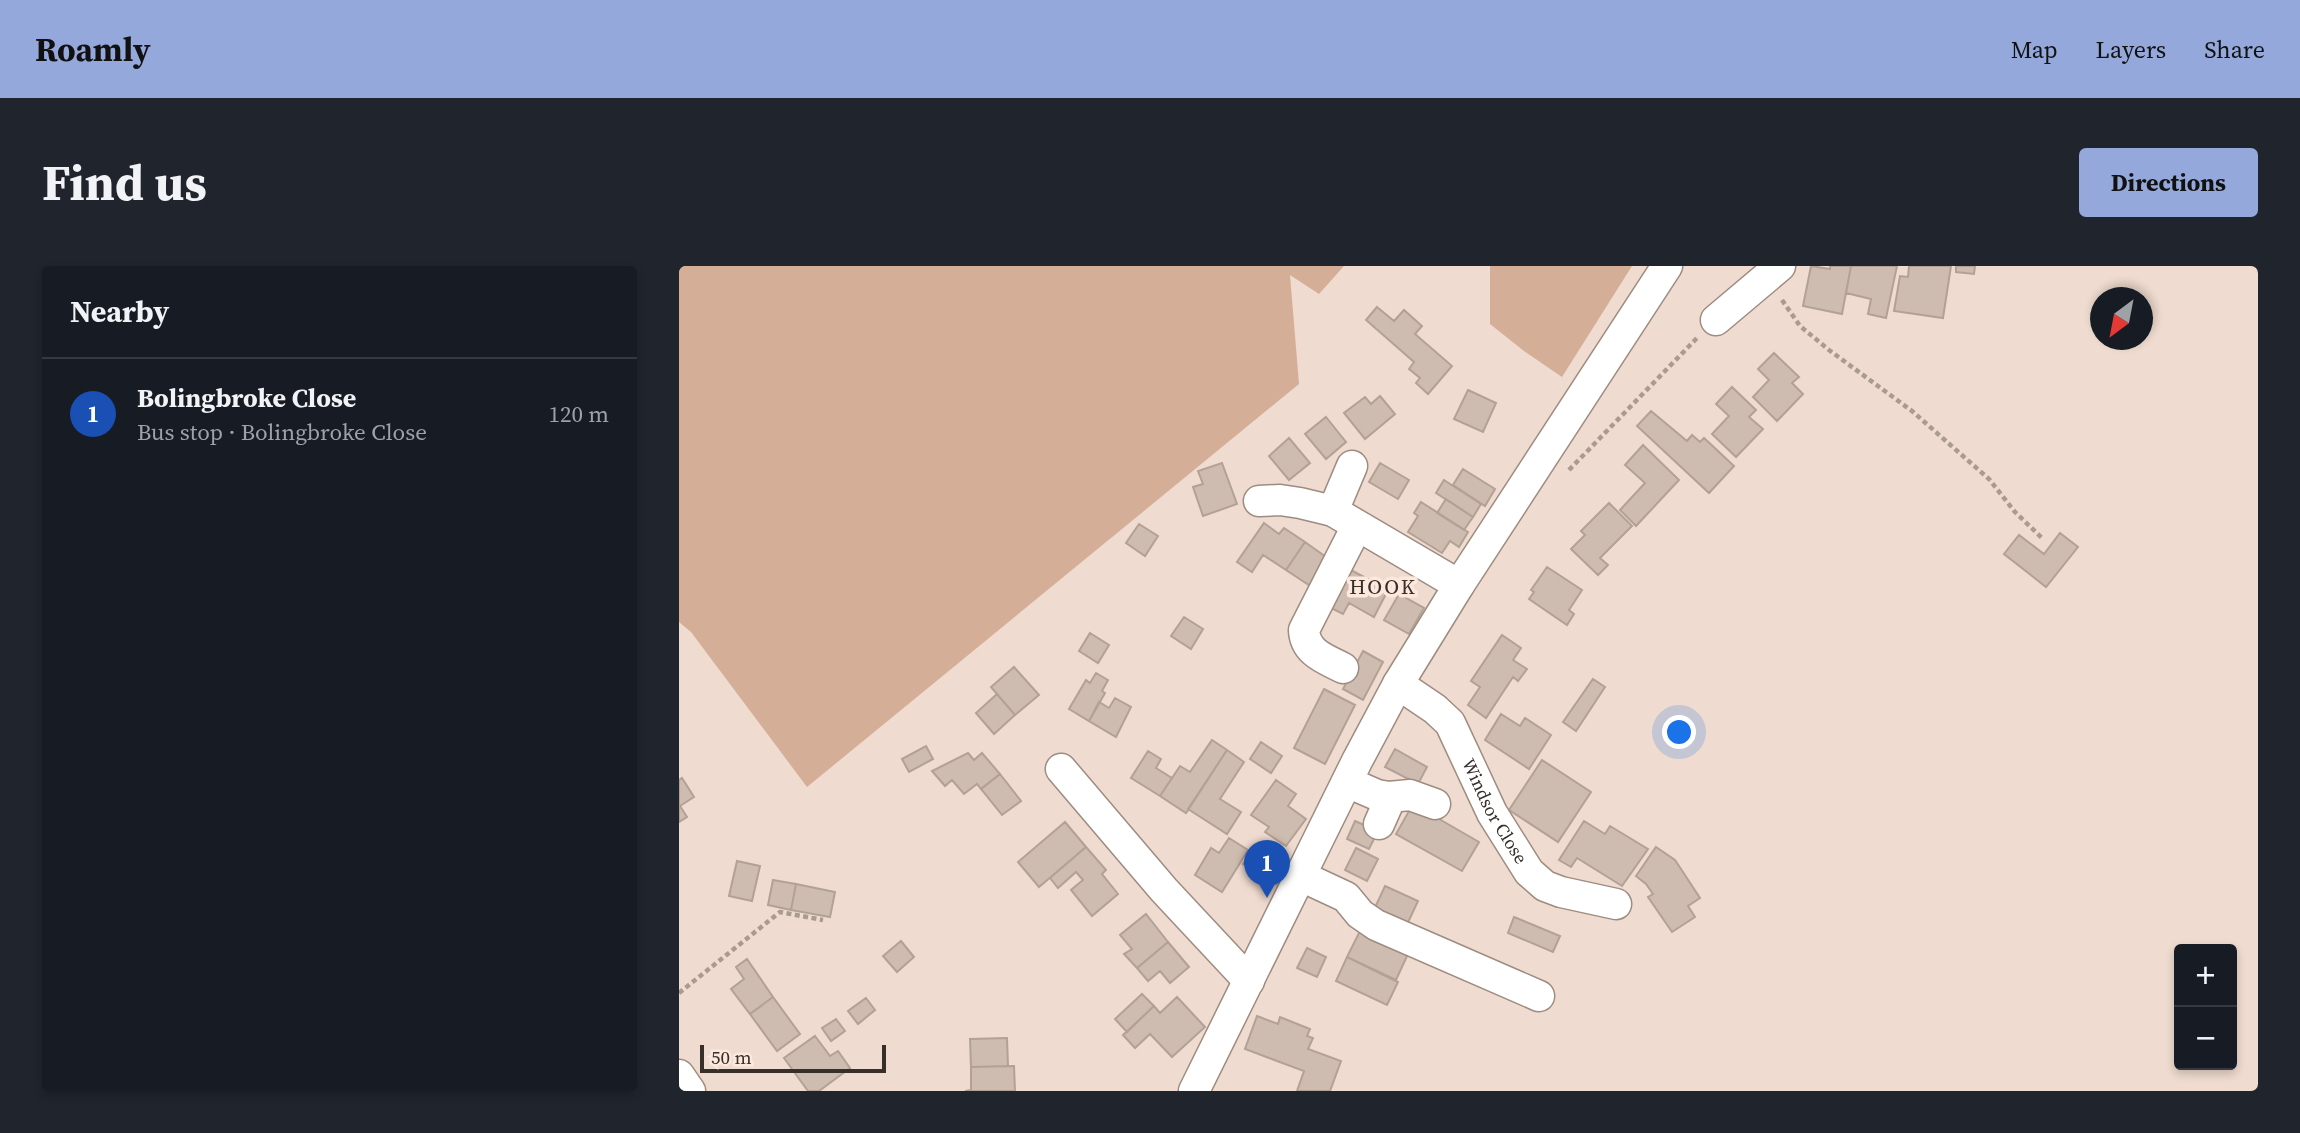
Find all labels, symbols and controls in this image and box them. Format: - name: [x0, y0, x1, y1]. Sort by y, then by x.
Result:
- text: Roamly: [35, 27, 151, 72]
- text: Map: [2011, 33, 2058, 66]
- text: Layers: [2096, 33, 2166, 66]
- text: Share: [2204, 33, 2265, 66]
- button: Directions: [2079, 148, 2258, 217]
- text: Find us: [42, 149, 207, 216]
- north arrow: [2090, 287, 2153, 350]
- text: Nearby: [70, 291, 169, 332]
- text: Bolingbroke Close: [137, 380, 356, 416]
- text: 1: [87, 398, 99, 430]
- text: 120 m: [548, 398, 609, 430]
- text: Bus stop · Bolingbroke Close: [137, 416, 427, 448]
- district label: HOOK: [1349, 572, 1417, 601]
- your location: [1662, 715, 1696, 749]
- street label: Windsor Close: [1456, 754, 1534, 868]
- pin: 1: [1244, 840, 1290, 898]
- map controls: [2174, 944, 2237, 1070]
- button: +: [2174, 944, 2237, 1007]
- button: −: [2174, 1007, 2237, 1070]
- scale bar: [700, 1042, 885, 1074]
- text: 50 m: [711, 1044, 752, 1070]

